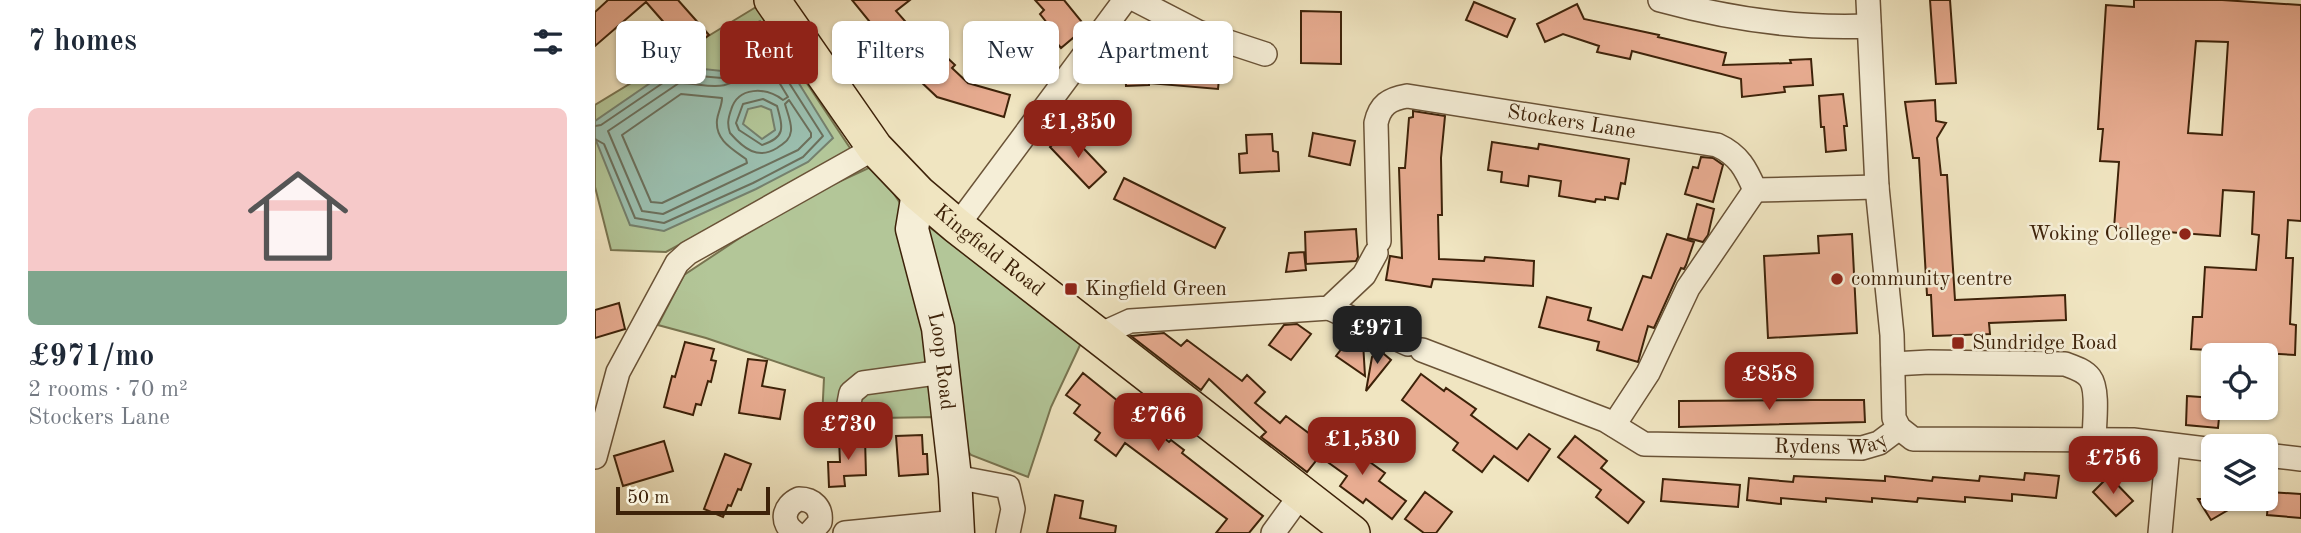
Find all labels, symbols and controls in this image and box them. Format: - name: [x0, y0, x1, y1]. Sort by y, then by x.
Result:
- chip: Buy: [616, 21, 706, 84]
- chip: Rent: [720, 21, 818, 84]
- chip: Filters: [832, 21, 949, 84]
- chip: New: [963, 21, 1059, 84]
- chip: Apartment: [1073, 21, 1233, 84]
- icon: filters: [529, 23, 567, 61]
- text: 7 homes: [28, 27, 137, 57]
- pin: £1,350: [1021, 100, 1135, 160]
- street label: Stockers Lane: [1506, 101, 1637, 142]
- text: £1,350: [1040, 111, 1116, 134]
- icon: home: [235, 153, 361, 279]
- street label: Kingfield Road: [930, 201, 1048, 300]
- place label: Woking College: [2029, 224, 2171, 245]
- marker: Woking College: [2177, 226, 2193, 242]
- place label: community centre: [1851, 269, 2012, 290]
- marker: community centre: [1829, 271, 1845, 287]
- place label: Kingfield Green: [1085, 279, 1227, 300]
- marker: Kingfield Green: [1063, 281, 1079, 297]
- pin: £971: [1336, 306, 1418, 366]
- street label: Loop Road: [924, 310, 958, 411]
- text: £971: [1349, 317, 1405, 340]
- place label: Sundridge Road: [1972, 333, 2117, 354]
- marker: Sundridge Road: [1950, 335, 1966, 351]
- text: £971/mo: [28, 342, 154, 372]
- map controls: [2201, 343, 2278, 511]
- button: locate: [2201, 343, 2278, 420]
- pin: £858: [1728, 352, 1810, 412]
- text: £858: [1741, 363, 1797, 386]
- text: 2 rooms · 70 m²: [28, 378, 188, 401]
- pin: £766: [1117, 393, 1199, 453]
- pin: £730: [807, 402, 889, 462]
- text: £766: [1130, 404, 1186, 427]
- text: Stockers Lane: [28, 406, 170, 429]
- text: £730: [820, 413, 876, 436]
- pin: £1,530: [1305, 418, 1419, 477]
- text: £1,530: [1324, 428, 1400, 451]
- street label: Rydens Way: [1774, 429, 1892, 459]
- button: layers: [2201, 434, 2278, 511]
- pin: £756: [2072, 436, 2154, 496]
- text: £756: [2085, 447, 2141, 470]
- scale bar: [616, 484, 770, 516]
- text: 50 m: [627, 489, 669, 508]

